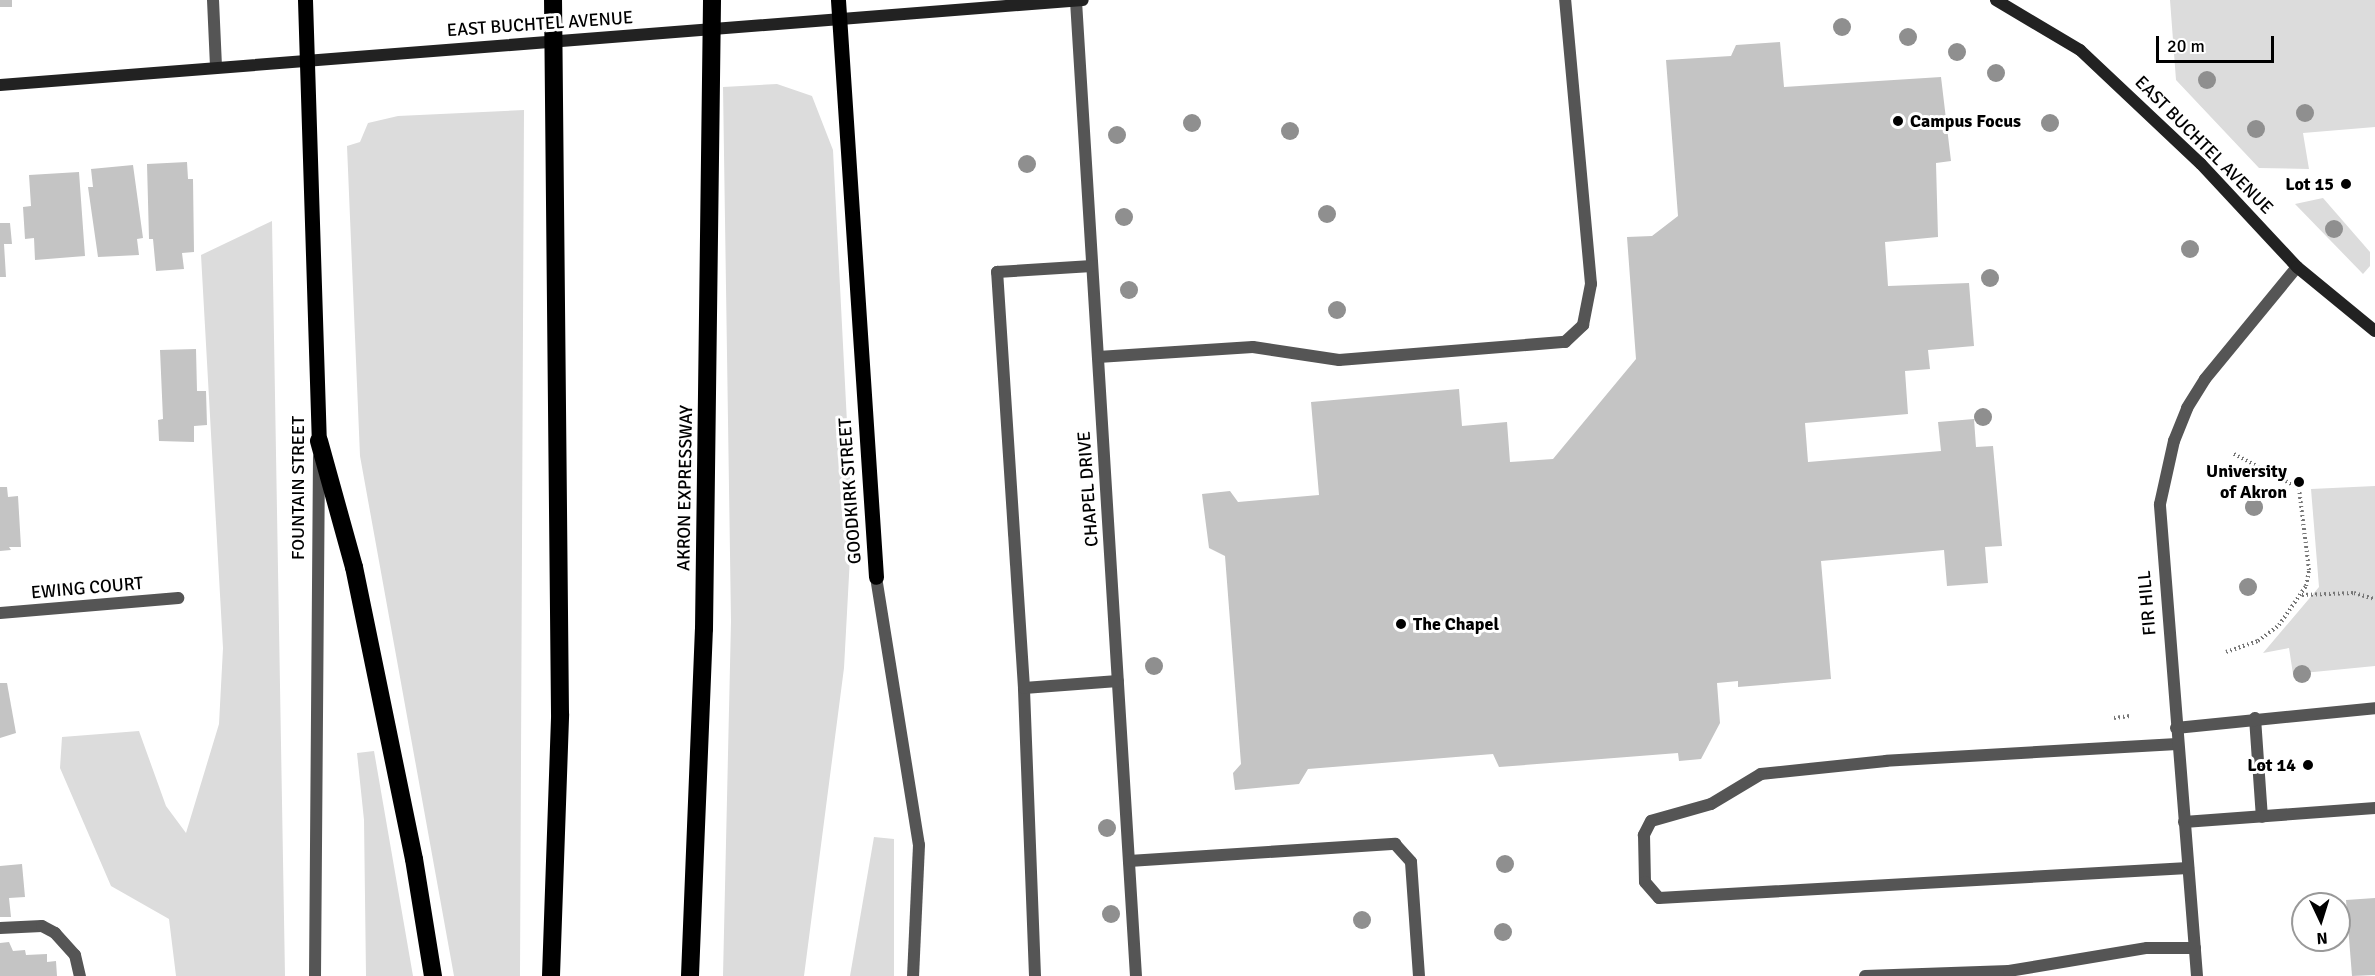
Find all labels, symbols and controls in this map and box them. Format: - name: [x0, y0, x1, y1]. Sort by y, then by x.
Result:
- street label: EAST BUCHTEL AVENUE: [446, 7, 634, 41]
- scale bar: [2159, 24, 2278, 62]
- text: 20 m: [2167, 35, 2205, 57]
- street label: EAST BUCHTEL AVENUE: [2130, 71, 2278, 219]
- place label: Campus Focus: [1910, 110, 2021, 132]
- marker: Campus Focus: [1891, 114, 1905, 128]
- place label: Lot 15: [2285, 173, 2334, 195]
- marker: Lot 15: [2339, 177, 2353, 191]
- street label: AKRON EXPRESSWAY: [673, 405, 697, 571]
- street label: FOUNTAIN STREET: [287, 416, 309, 560]
- street label: GOODKIRK STREET: [834, 417, 866, 565]
- street label: CHAPEL DRIVE: [1073, 430, 1103, 548]
- place label: University of Akron: [2206, 461, 2287, 504]
- marker: University of Akron: [2292, 475, 2306, 489]
- street label: FIR HILL: [2133, 570, 2161, 636]
- street label: EWING COURT: [30, 572, 144, 604]
- place label: The Chapel: [1413, 613, 1499, 635]
- marker: The Chapel: [1394, 617, 1408, 631]
- place label: Lot 14: [2247, 754, 2296, 776]
- marker: Lot 14: [2301, 758, 2315, 772]
- north arrow: [2291, 892, 2351, 952]
- text: N: [2316, 928, 2328, 948]

